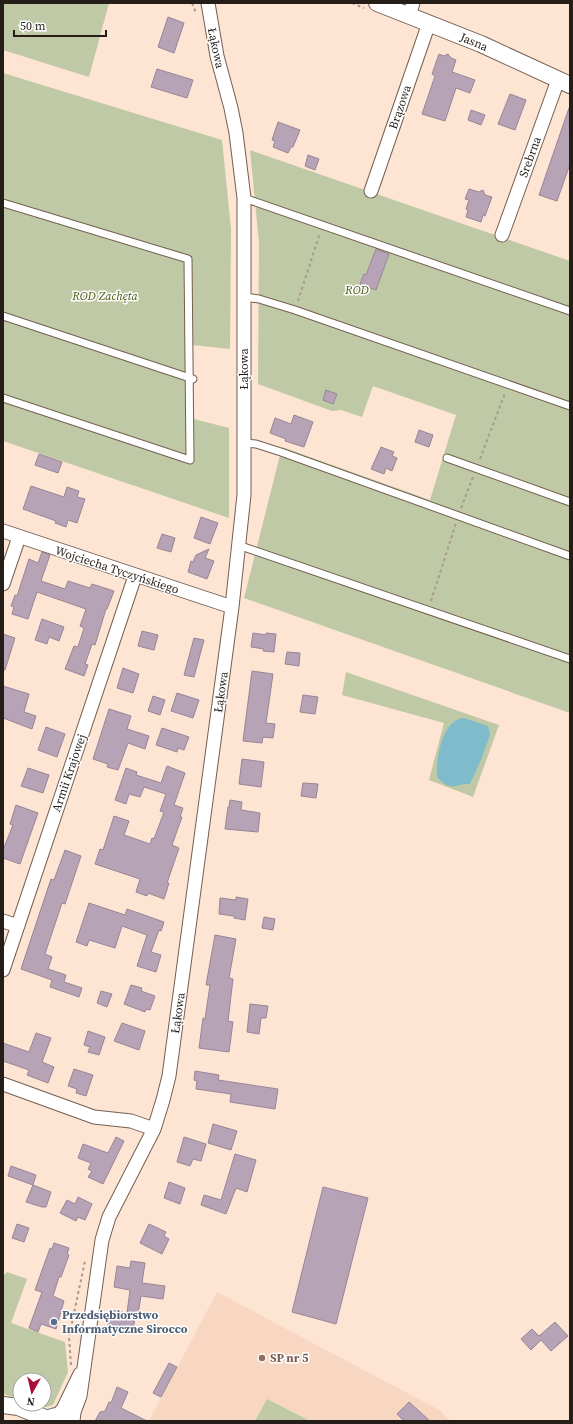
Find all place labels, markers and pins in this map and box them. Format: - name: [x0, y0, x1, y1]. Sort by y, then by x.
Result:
- place label: Przedsiębiorstwo Informatyczne Sirocco: [62, 1307, 188, 1337]
- marker: Przedsiębiorstwo Informatyczne Sirocco: [49, 1317, 59, 1327]
- place label: SP nr 5: [270, 1350, 309, 1366]
- marker: SP nr 5: [257, 1353, 267, 1363]

